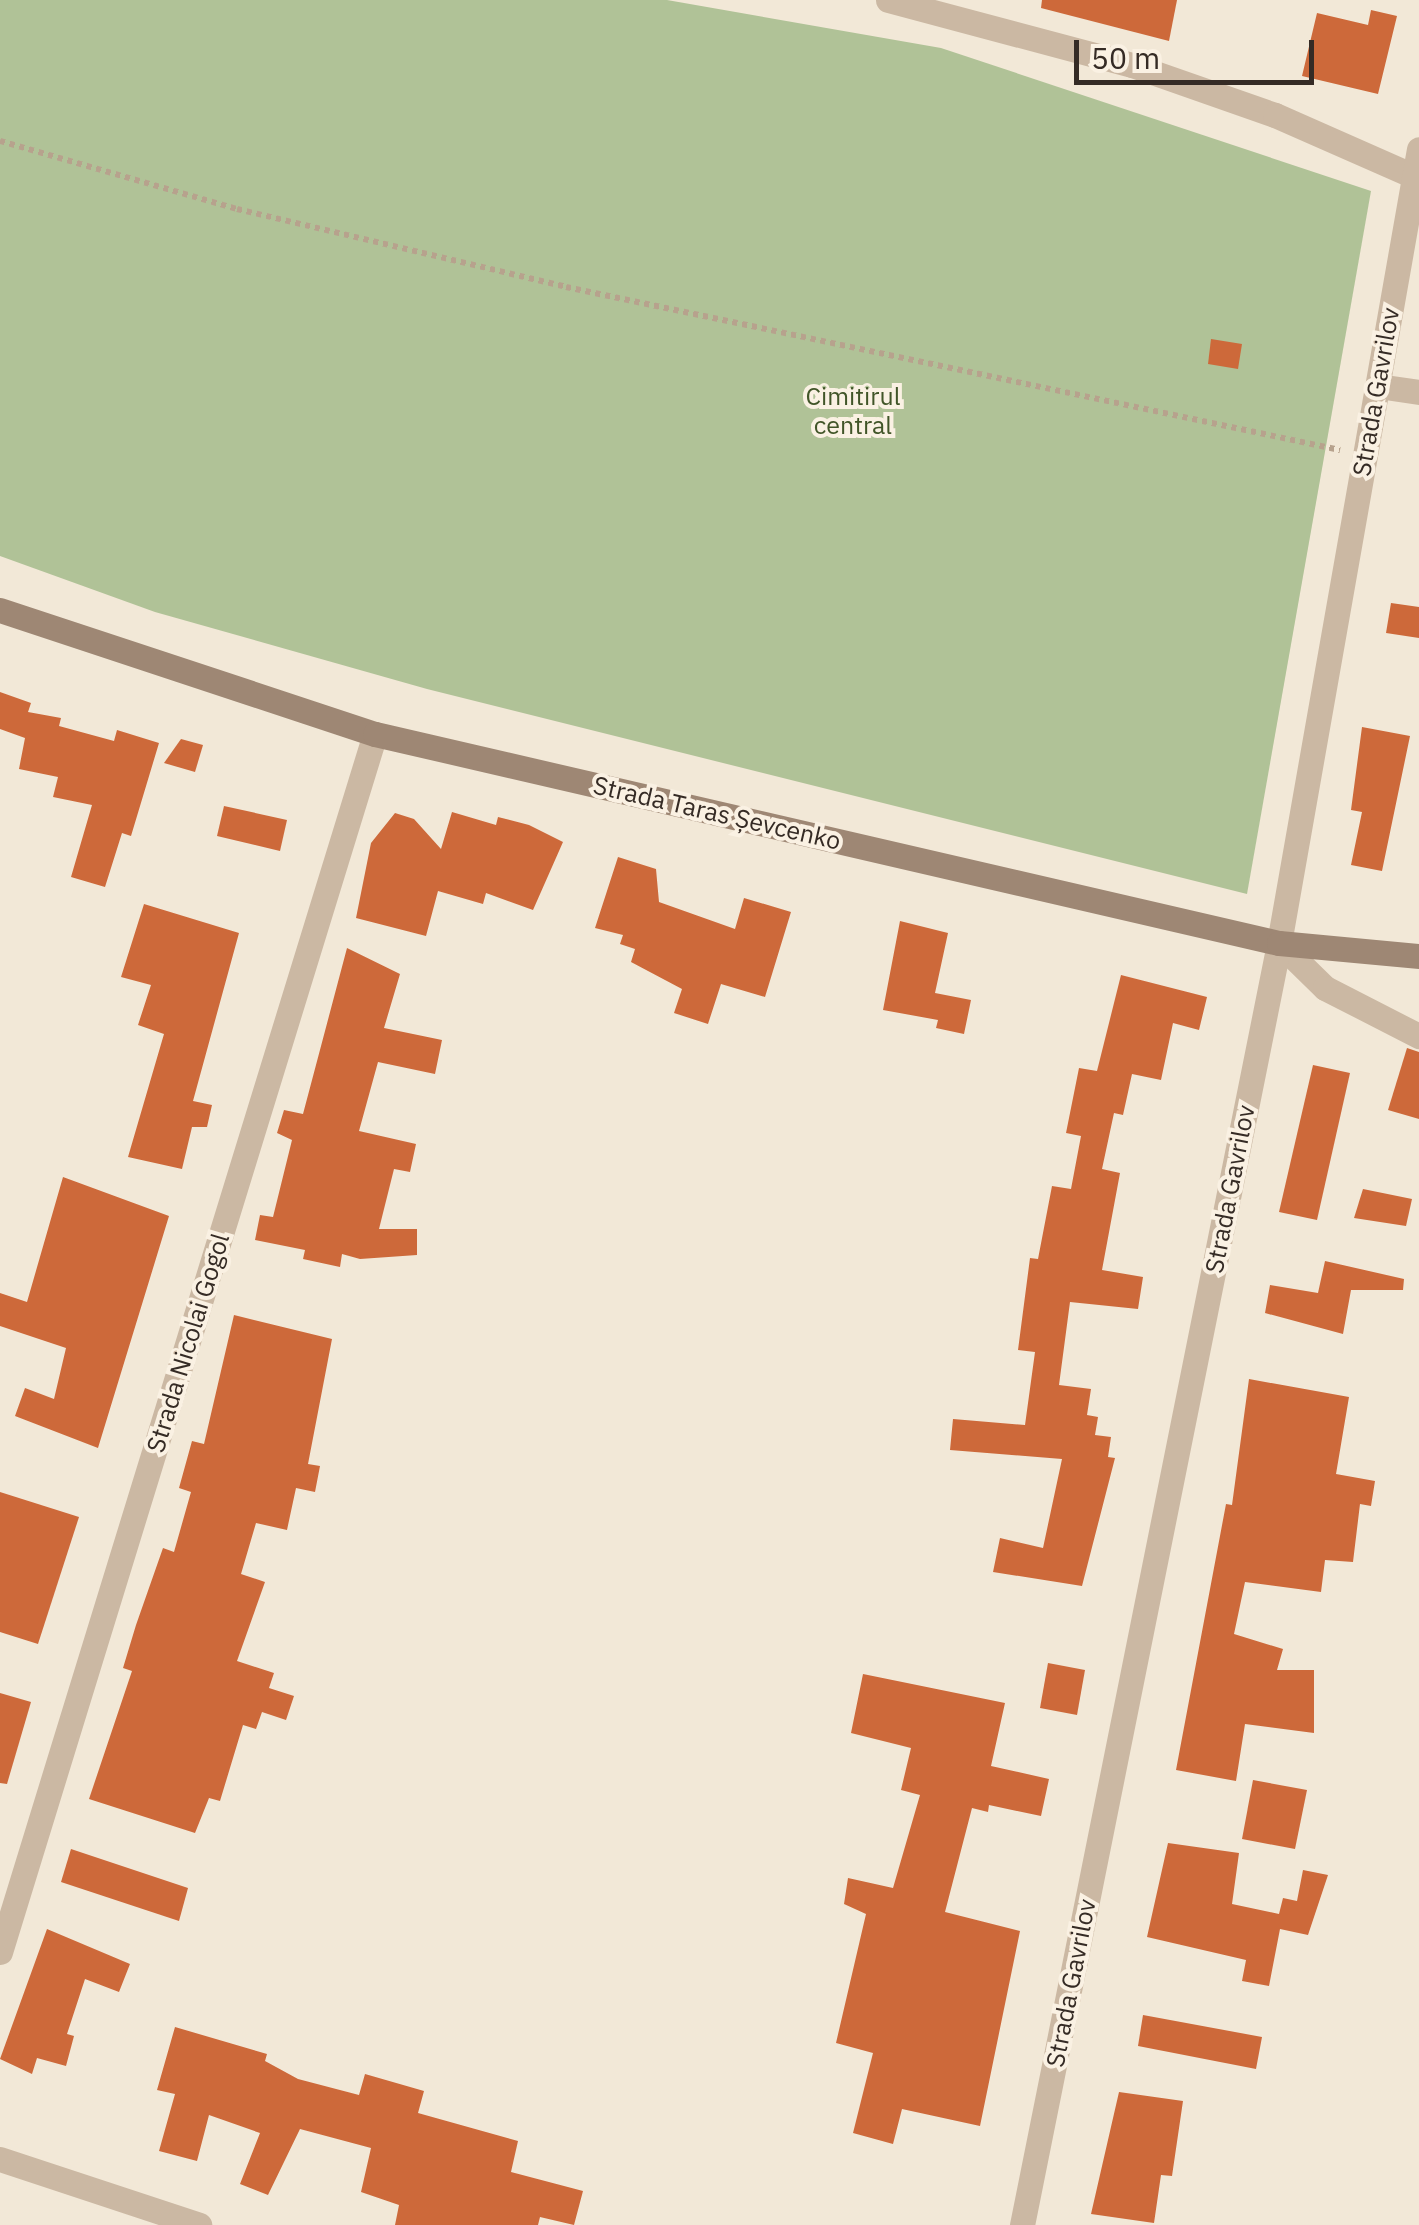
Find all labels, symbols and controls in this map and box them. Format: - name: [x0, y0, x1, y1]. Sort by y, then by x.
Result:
- scale bar: [1079, 20, 1319, 82]
- text: 50 m: [1091, 38, 1160, 77]
- street label: Strada Gavrilov: [1346, 305, 1406, 479]
- park label: Cimitirul central: [805, 382, 901, 441]
- street label: Strada Taras Șevcenko: [590, 770, 844, 856]
- street label: Strada Gavrilov: [1199, 1102, 1261, 1276]
- street label: Strada Nicolai Gogol: [140, 1230, 236, 1456]
- street label: Strada Gavrilov: [1040, 1896, 1102, 2070]

